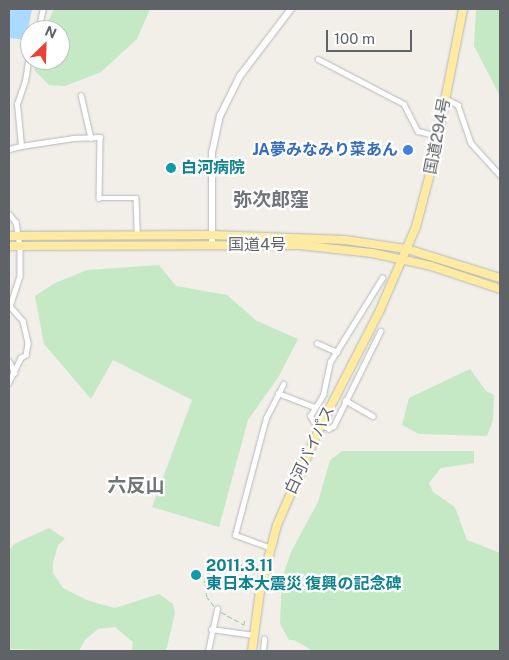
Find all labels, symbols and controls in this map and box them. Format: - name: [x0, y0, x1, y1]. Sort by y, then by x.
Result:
- north arrow: [20, 20, 70, 70]
- scale bar: [329, 20, 415, 52]
- text: N: [42, 23, 59, 42]
- text: 100 m: [334, 30, 375, 47]
- street label: 国道294号: [421, 96, 455, 176]
- place label: JA夢みなみり菜あん: [253, 140, 398, 160]
- marker: JA夢みなみり菜あん: [402, 144, 414, 156]
- place label: 白河病院: [181, 158, 245, 178]
- marker: 白河病院: [165, 162, 177, 174]
- district label: 弥次郎窪: [233, 189, 309, 211]
- street label: 国道4号: [228, 235, 286, 255]
- street label: 白河バイパス: [281, 402, 339, 498]
- district label: 六反山: [108, 475, 164, 497]
- place label: 2011.3.11 東日本大震災 復興の記念碑: [206, 556, 402, 594]
- marker: 2011.3.11 東日本大震災 復興の記念碑: [190, 569, 202, 581]

